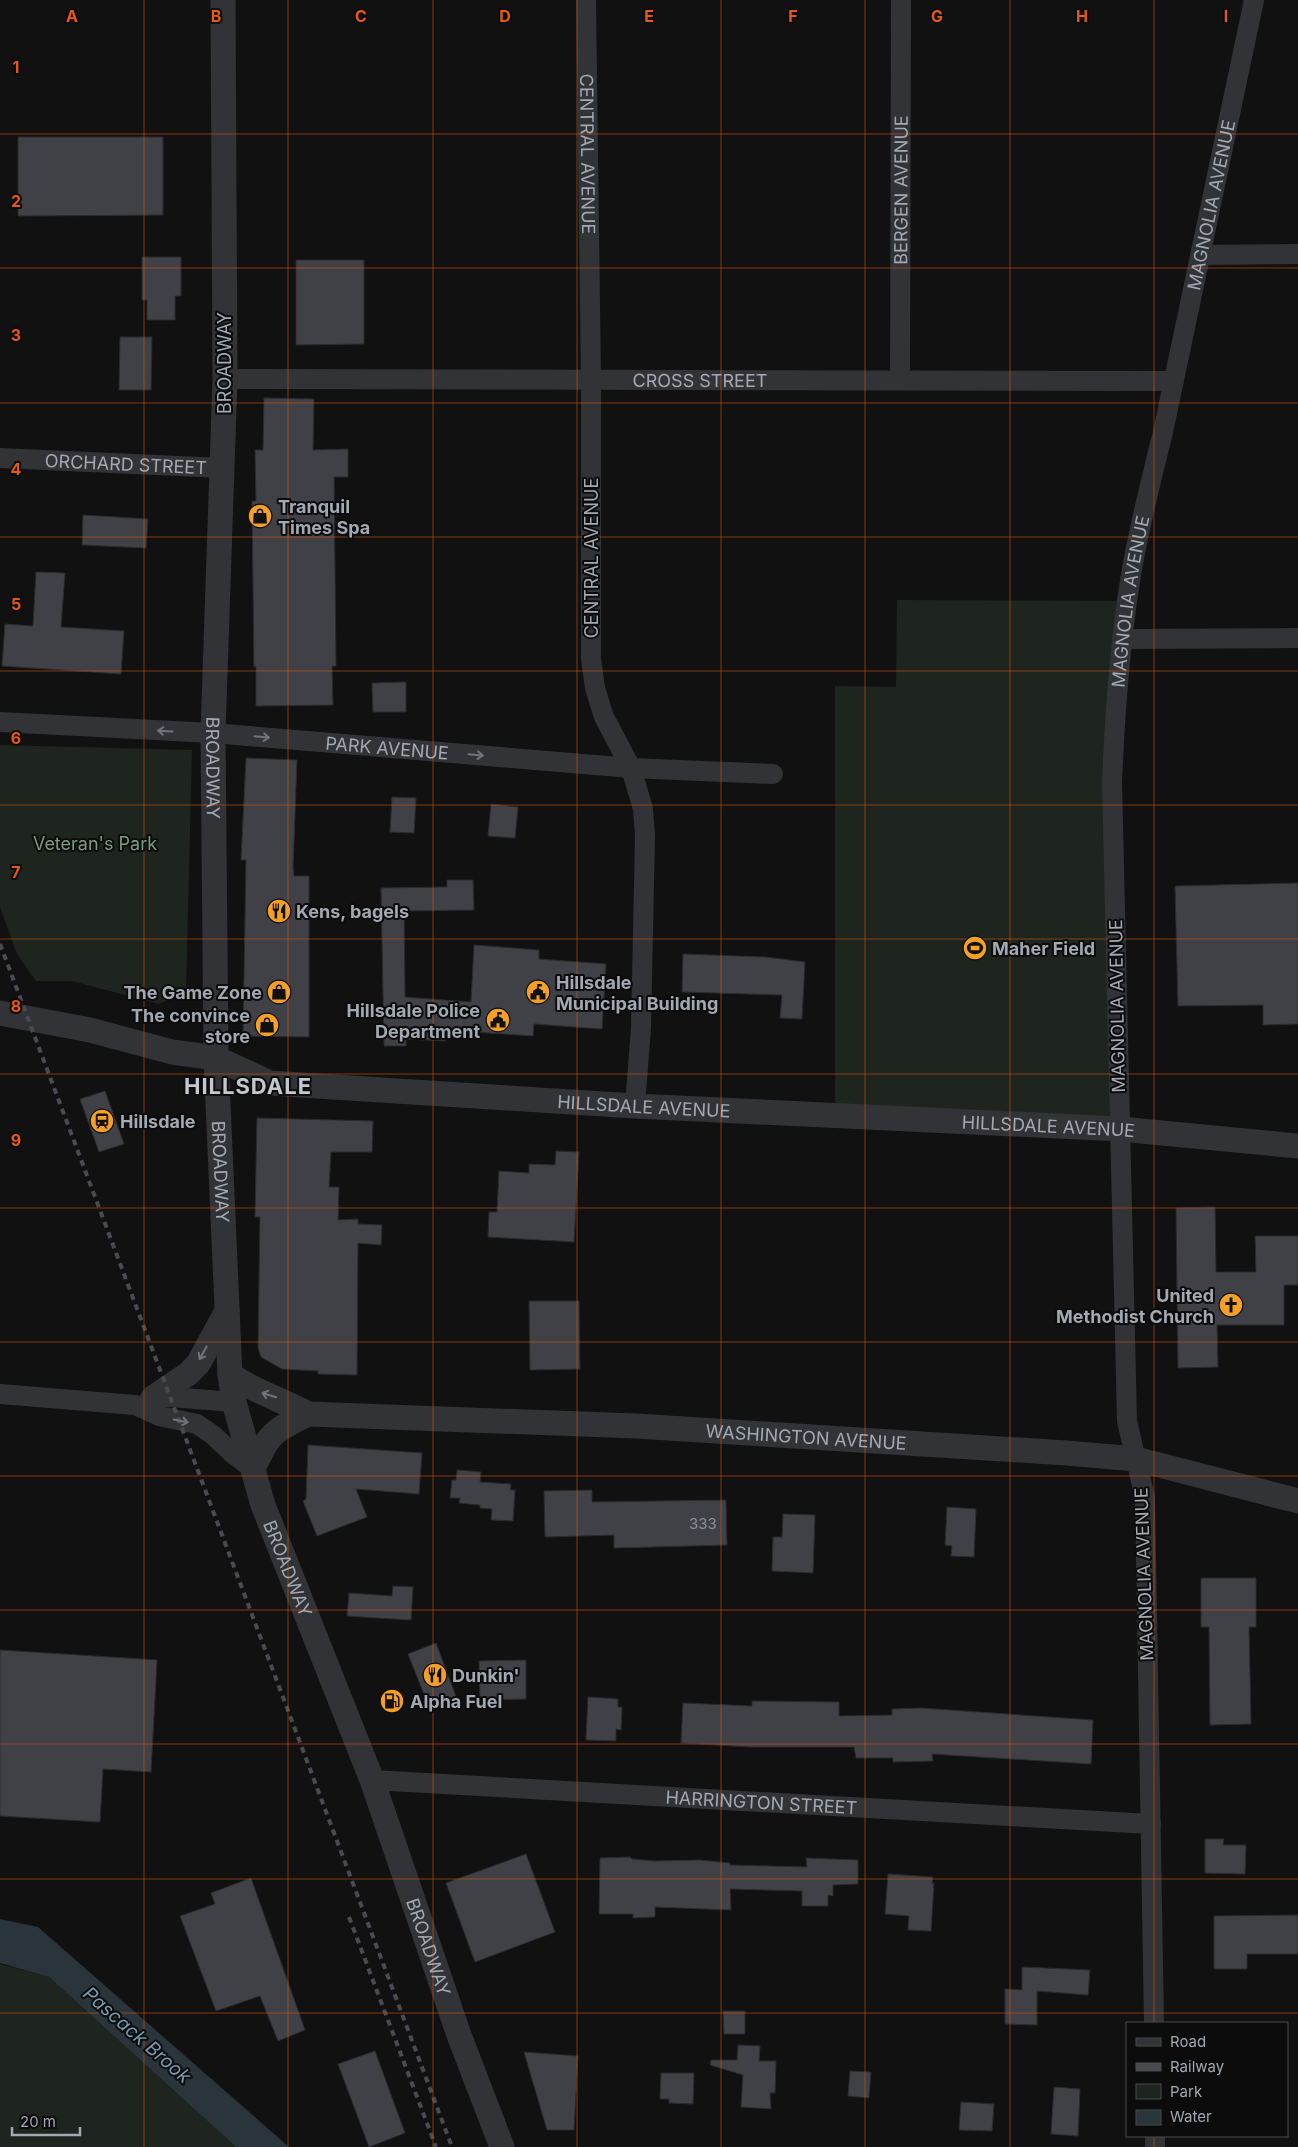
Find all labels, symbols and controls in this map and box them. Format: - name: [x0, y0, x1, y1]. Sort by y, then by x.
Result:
- text: A: [66, 6, 78, 26]
- text: B: [211, 6, 221, 26]
- text: C: [355, 6, 367, 26]
- text: D: [499, 6, 511, 26]
- text: E: [644, 6, 654, 26]
- text: F: [788, 6, 798, 26]
- text: G: [931, 6, 943, 26]
- text: H: [1076, 6, 1088, 26]
- text: I: [1224, 6, 1228, 26]
- text: 1: [13, 57, 19, 77]
- street label: CENTRAL AVENUE: [576, 74, 600, 234]
- street label: BERGEN AVENUE: [890, 115, 911, 265]
- street label: MAGNOLIA AVENUE: [1183, 118, 1239, 292]
- text: 2: [11, 191, 21, 211]
- street label: BROADWAY: [214, 312, 235, 414]
- text: 3: [11, 325, 21, 345]
- street label: CROSS STREET: [633, 369, 767, 391]
- street label: ORCHARD STREET: [44, 450, 207, 478]
- text: 4: [11, 459, 22, 479]
- street label: CENTRAL AVENUE: [581, 478, 602, 638]
- place label: Tranquil Times Spa: [278, 496, 370, 538]
- shop icon: Tranquil Times Spa: [247, 503, 273, 529]
- street label: MAGNOLIA AVENUE: [1107, 513, 1153, 688]
- text: 5: [11, 594, 21, 614]
- street label: BROADWAY: [202, 716, 224, 819]
- one-way arrow: [157, 726, 173, 735]
- text: 6: [11, 728, 21, 748]
- one-way arrow: [254, 732, 270, 742]
- street label: PARK AVENUE: [325, 732, 450, 763]
- one-way arrow: [468, 751, 484, 760]
- park label: Veteran's Park: [33, 833, 157, 854]
- text: 7: [11, 862, 21, 882]
- restaurant icon: Kens, bagels: [266, 898, 292, 924]
- place label: Kens, bagels: [296, 901, 409, 922]
- street label: MAGNOLIA AVENUE: [1105, 919, 1129, 1093]
- sports icon: Maher Field: [962, 935, 988, 961]
- place label: Maher Field: [992, 938, 1095, 959]
- place label: Hillsdale Municipal Building: [556, 972, 718, 1014]
- shop icon: The Game Zone: [266, 979, 292, 1005]
- public building icon: Hillsdale Municipal Building: [525, 979, 551, 1005]
- place label: The Game Zone: [124, 982, 262, 1003]
- text: 8: [11, 996, 21, 1016]
- place label: Hillsdale Police Department: [347, 1000, 480, 1042]
- place label: The convince store: [131, 1005, 250, 1047]
- public building icon: Hillsdale Police Department: [485, 1007, 511, 1033]
- shop icon: The convince store: [254, 1012, 280, 1038]
- district label: HILLSDALE: [184, 1073, 312, 1099]
- street label: HILLSDALE AVENUE: [557, 1091, 731, 1121]
- station icon: Hillsdale: [89, 1108, 115, 1134]
- place label: Hillsdale: [120, 1111, 196, 1132]
- street label: HILLSDALE AVENUE: [961, 1111, 1136, 1141]
- street label: BROADWAY: [208, 1120, 234, 1223]
- text: 9: [11, 1130, 21, 1150]
- place label: United Methodist Church: [1056, 1285, 1214, 1327]
- church icon: United Methodist Church: [1218, 1292, 1244, 1318]
- one-way arrow: [198, 1346, 208, 1360]
- one-way arrow: [261, 1389, 277, 1399]
- one-way arrow: [173, 1416, 189, 1426]
- street label: WASHINGTON AVENUE: [705, 1420, 907, 1453]
- street label: MAGNOLIA AVENUE: [1130, 1487, 1158, 1661]
- house number: 333: [689, 1514, 717, 1533]
- street label: BROADWAY: [260, 1517, 317, 1620]
- restaurant icon: Dunkin': [422, 1662, 448, 1688]
- place label: Dunkin': [452, 1665, 520, 1686]
- fuel station icon: Alpha Fuel: [379, 1688, 405, 1714]
- place label: Alpha Fuel: [410, 1691, 502, 1712]
- street label: HARRINGTON STREET: [665, 1786, 858, 1818]
- street label: BROADWAY: [403, 1895, 455, 1999]
- water label: Pascack Brook: [78, 1982, 196, 2088]
- legend: [1126, 2022, 1288, 2137]
- text: Road: [1170, 2032, 1206, 2051]
- text: Railway: [1170, 2057, 1225, 2076]
- text: Park: [1170, 2082, 1203, 2101]
- scale bar: [12, 2104, 80, 2136]
- text: Water: [1170, 2107, 1212, 2126]
- text: 20 m: [20, 2112, 56, 2131]

